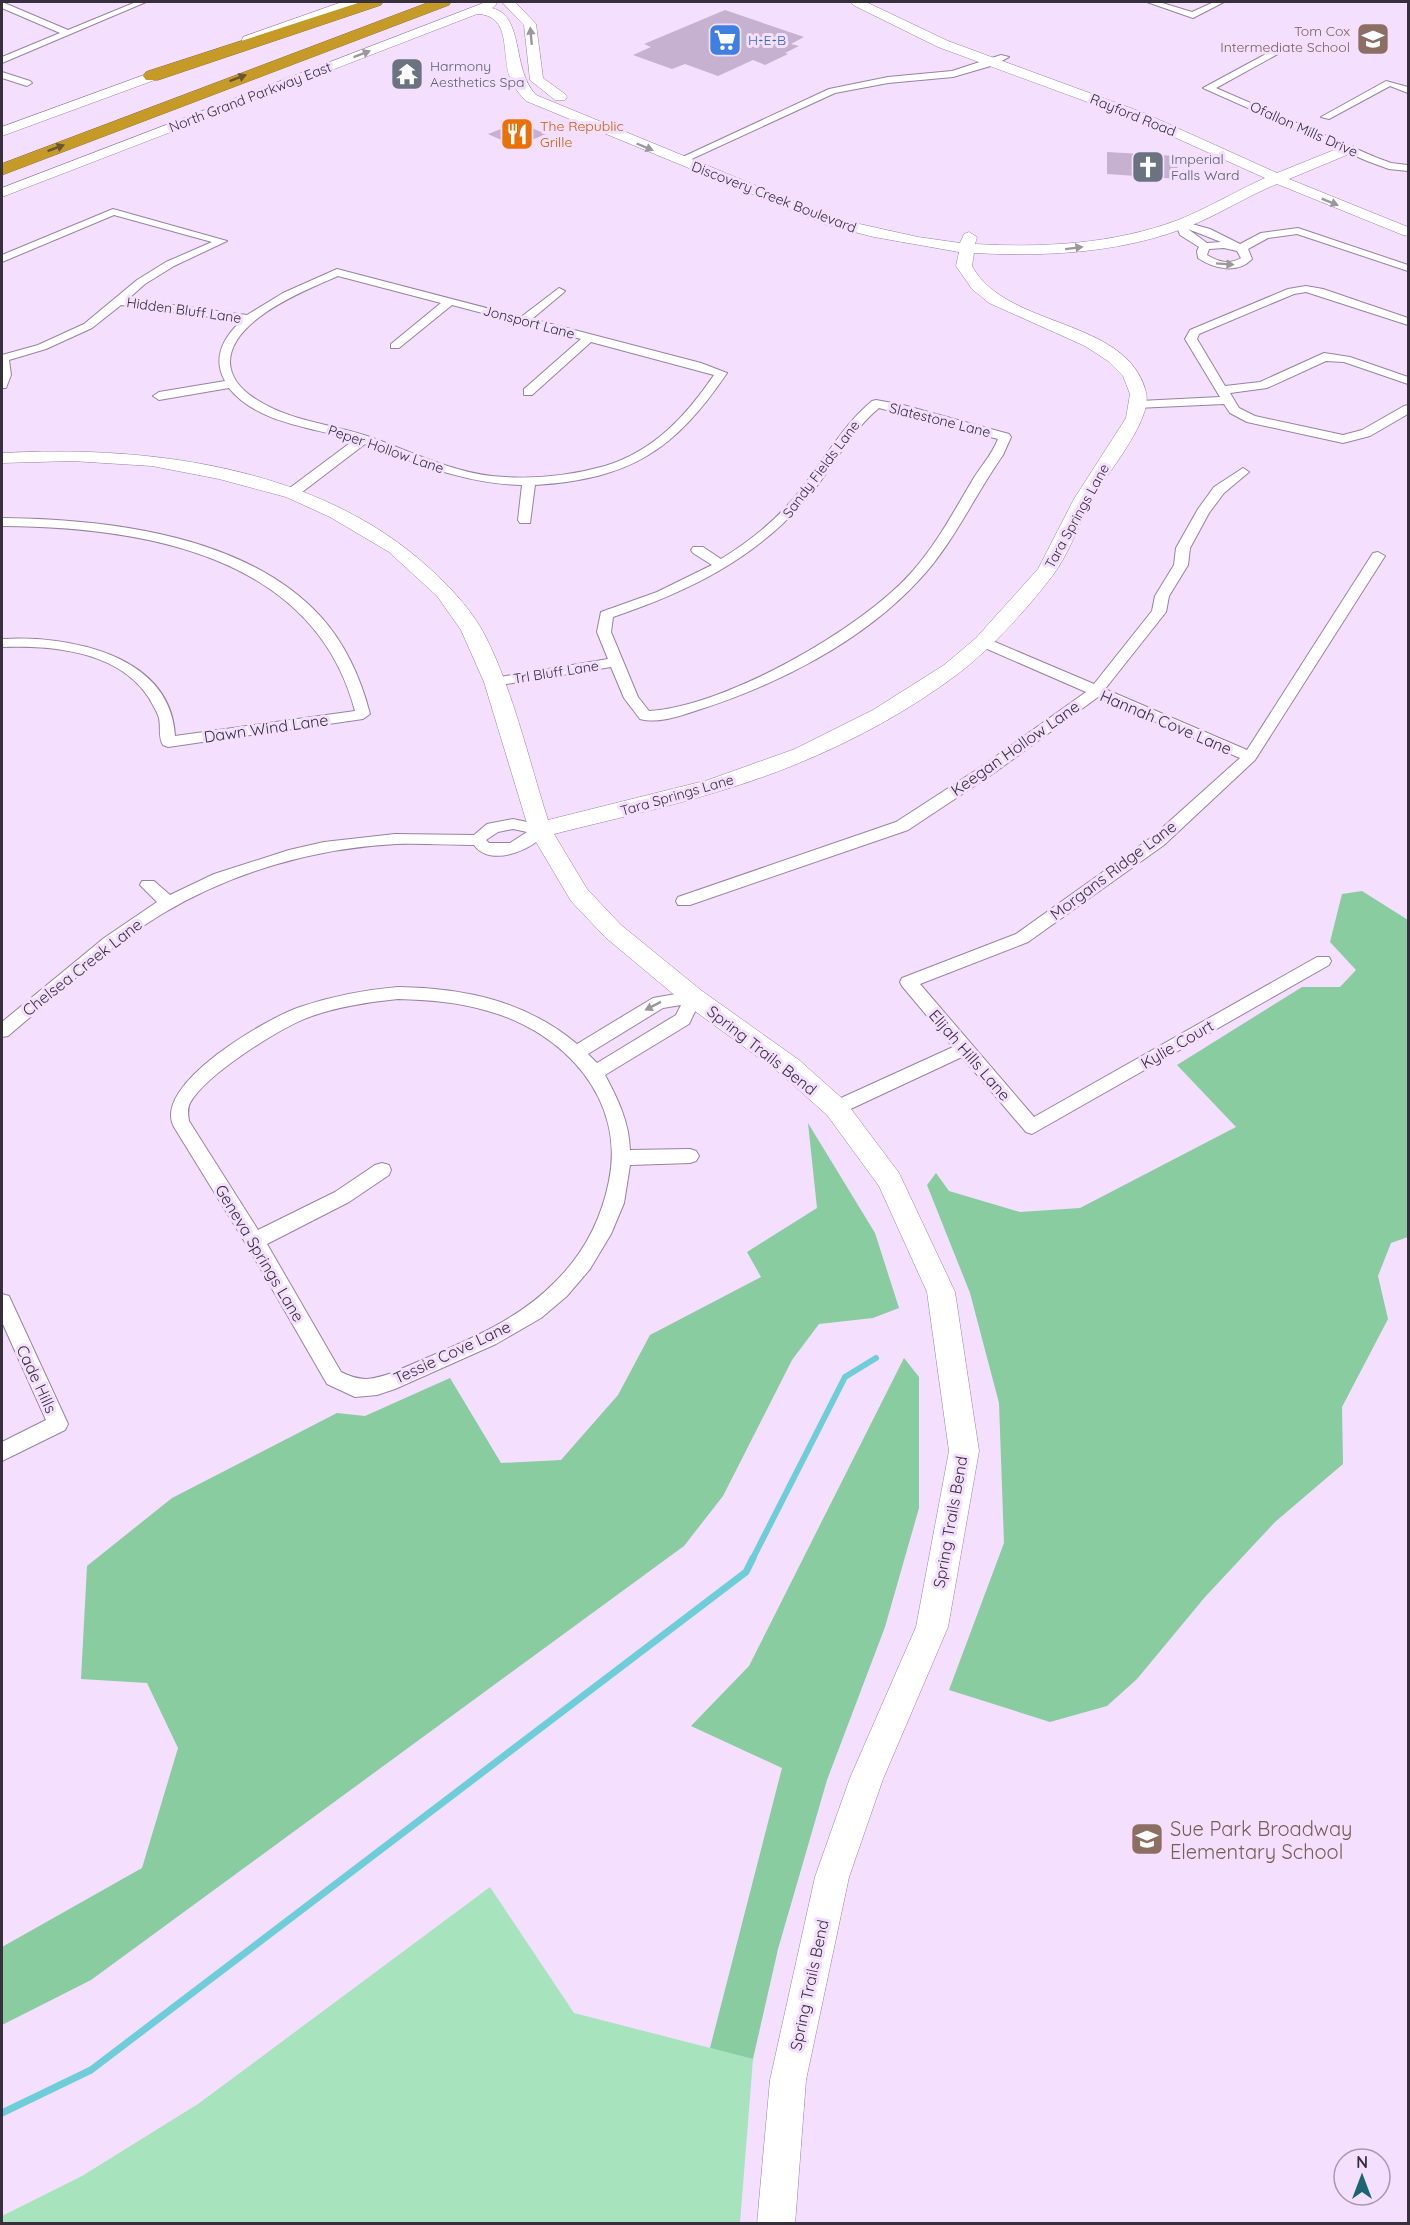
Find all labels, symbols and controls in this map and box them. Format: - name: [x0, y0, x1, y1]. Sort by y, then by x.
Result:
- school or university icon: Tom Cox Intermediate School: [1355, 21, 1391, 57]
- supermarket icon: H-E-B: [707, 22, 743, 58]
- place label: Tom Cox Intermediate School: [1220, 22, 1350, 56]
- one-way arrow: [526, 27, 536, 46]
- place label: H-E-B: [748, 31, 786, 49]
- one-way arrow: [353, 49, 371, 58]
- temple icon: Harmony Aesthetics Spa: [389, 56, 425, 92]
- place label: Harmony Aesthetics Spa: [430, 57, 524, 91]
- street label: North Grand Parkway East: [166, 58, 334, 136]
- one-way arrow: [229, 73, 247, 82]
- street label: Rayford Road: [1087, 90, 1179, 140]
- street label: Ofallon Mills Drive: [1247, 97, 1361, 161]
- restaurant icon: The Republic Grille: [499, 116, 535, 152]
- place label: The Republic Grille: [540, 117, 624, 151]
- one-way arrow: [47, 143, 65, 153]
- one-way arrow: [636, 143, 654, 152]
- church icon: Imperial Falls Ward: [1130, 149, 1166, 185]
- place label: Imperial Falls Ward: [1171, 150, 1239, 184]
- street label: Discovery Creek Boulevard: [689, 157, 859, 237]
- one-way arrow: [1322, 197, 1340, 207]
- one-way arrow: [1065, 243, 1084, 252]
- one-way arrow: [1216, 259, 1235, 269]
- street label: Hidden Bluff Lane: [125, 293, 243, 327]
- street label: Jonsport Lane: [481, 301, 577, 343]
- street label: Slatestone Lane: [888, 399, 993, 441]
- street label: Sandy Fields Lane: [778, 417, 864, 521]
- street label: Peper Hollow Lane: [326, 421, 446, 477]
- street label: Tara Springs Lane: [1041, 460, 1113, 571]
- street label: Trl Bluff Lane: [512, 656, 600, 688]
- street label: Hannah Cove Lane: [1097, 685, 1235, 759]
- street label: Keegan Hollow Lane: [947, 696, 1083, 800]
- street label: Dawn Wind Lane: [202, 709, 330, 747]
- street label: Tara Springs Lane: [618, 770, 736, 820]
- street label: Morgans Ridge Lane: [1046, 816, 1180, 924]
- street label: Chelsea Creek Lane: [18, 914, 146, 1020]
- one-way arrow: [645, 1001, 662, 1011]
- street label: Spring Trails Bend: [703, 1001, 821, 1099]
- street label: Elijah Hills Lane: [925, 1005, 1015, 1105]
- street label: Kylie Court: [1137, 1015, 1217, 1073]
- street label: Geneva Springs Lane: [211, 1181, 309, 1325]
- street label: Tessie Cove Lane: [390, 1316, 514, 1388]
- street label: Cade Hills: [12, 1342, 62, 1416]
- street label: Spring Trails Bend: [929, 1454, 971, 1590]
- place label: Sue Park Broadway Elementary School: [1170, 1816, 1352, 1864]
- school or university icon: Sue Park Broadway Elementary School: [1129, 1821, 1165, 1857]
- street label: Spring Trails Bend: [785, 1918, 833, 2052]
- north arrow: [1332, 2147, 1392, 2207]
- text: N: [1356, 2152, 1368, 2172]

